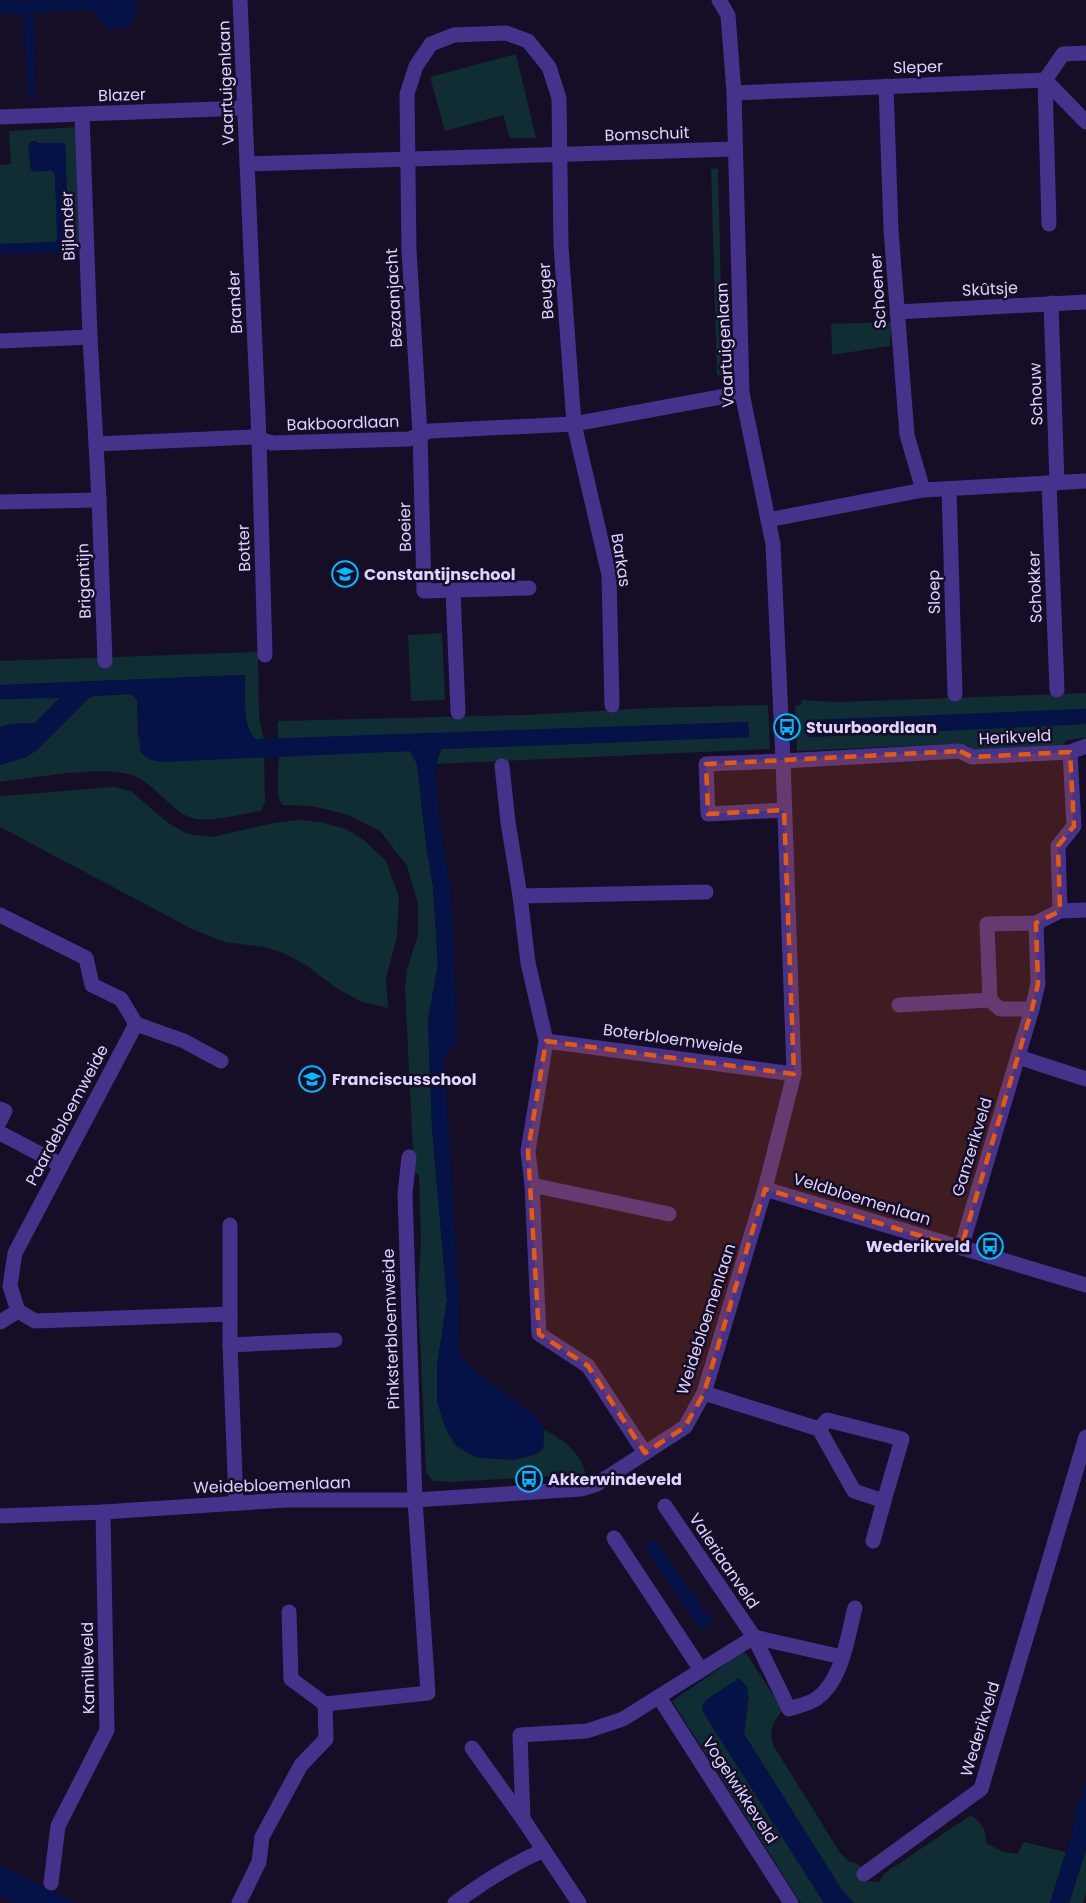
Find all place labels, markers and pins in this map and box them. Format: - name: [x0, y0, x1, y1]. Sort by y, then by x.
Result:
- school or university icon: Constantijnschool: [330, 559, 360, 589]
- place label: Constantijnschool: [364, 563, 515, 586]
- bus stop icon: Stuurboordlaan: [772, 712, 802, 742]
- place label: Stuurboordlaan: [806, 716, 937, 739]
- school or university icon: Franciscusschool: [297, 1064, 327, 1094]
- place label: Franciscusschool: [332, 1068, 476, 1091]
- bus stop icon: Wederikveld: [975, 1231, 1005, 1261]
- place label: Wederikveld: [866, 1235, 970, 1258]
- bus stop icon: Akkerwindeveld: [514, 1464, 544, 1494]
- place label: Akkerwindeveld: [548, 1468, 682, 1491]

